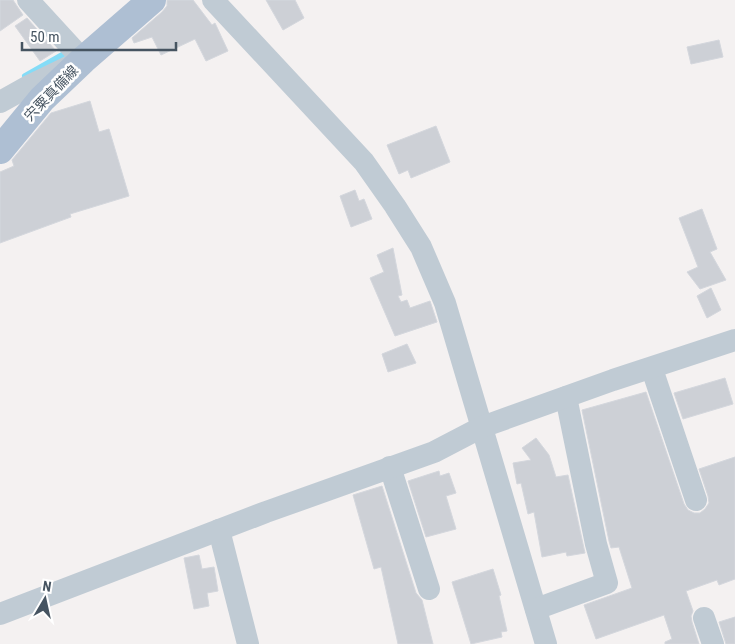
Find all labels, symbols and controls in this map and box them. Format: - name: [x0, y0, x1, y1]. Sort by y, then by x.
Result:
- scale bar: [22, 20, 176, 52]
- text: 50 m: [30, 28, 60, 46]
- street label: 宍粟真備線: [21, 62, 81, 124]
- north arrow: [20, 574, 70, 624]
- text: N: [42, 578, 53, 595]

